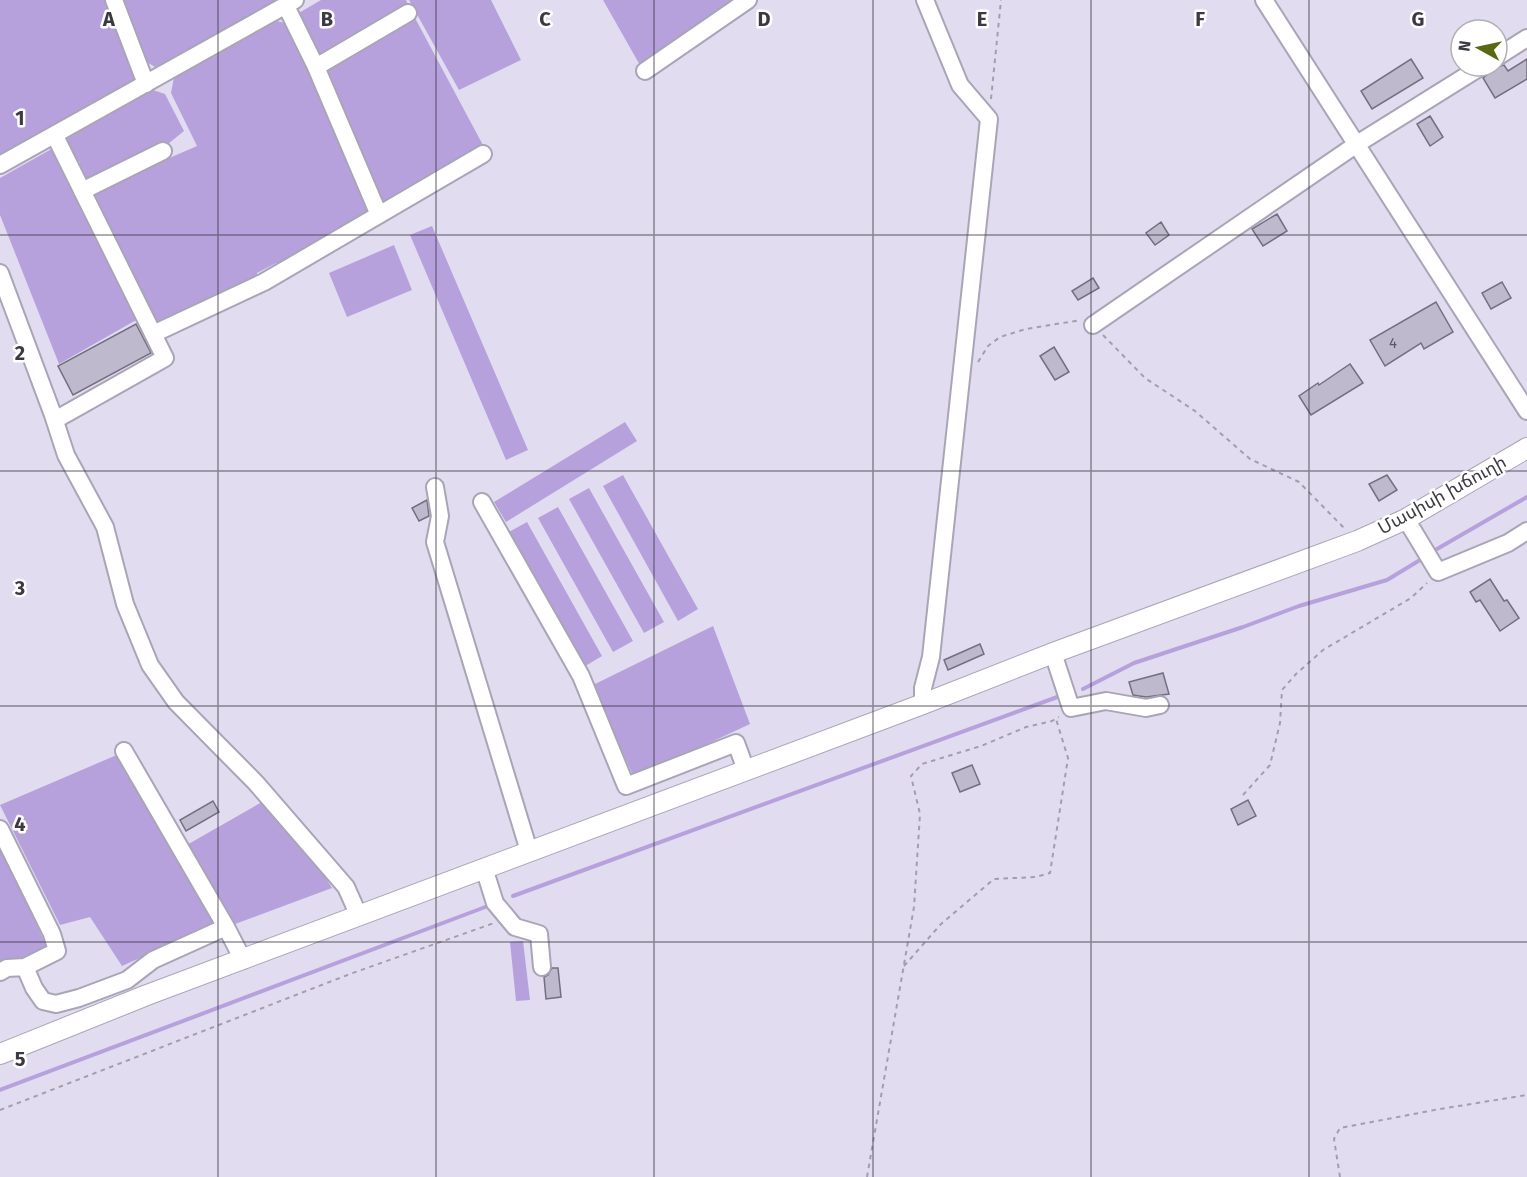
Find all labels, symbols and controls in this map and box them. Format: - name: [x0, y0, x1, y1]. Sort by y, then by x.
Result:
- text: A: [102, 7, 116, 31]
- text: B: [321, 7, 333, 31]
- text: C: [539, 7, 551, 31]
- text: D: [757, 7, 771, 31]
- text: E: [977, 7, 987, 31]
- text: F: [1195, 7, 1205, 31]
- text: G: [1412, 7, 1424, 31]
- north arrow: [1449, 18, 1509, 78]
- text: N: [1454, 39, 1475, 53]
- text: 1: [15, 106, 25, 130]
- house number: 4: [1389, 334, 1397, 352]
- text: 2: [15, 341, 25, 365]
- street label: Մասիսի խճուղի: [1374, 451, 1510, 539]
- text: 3: [14, 576, 25, 600]
- text: 4: [14, 812, 26, 836]
- text: 5: [15, 1047, 26, 1071]

